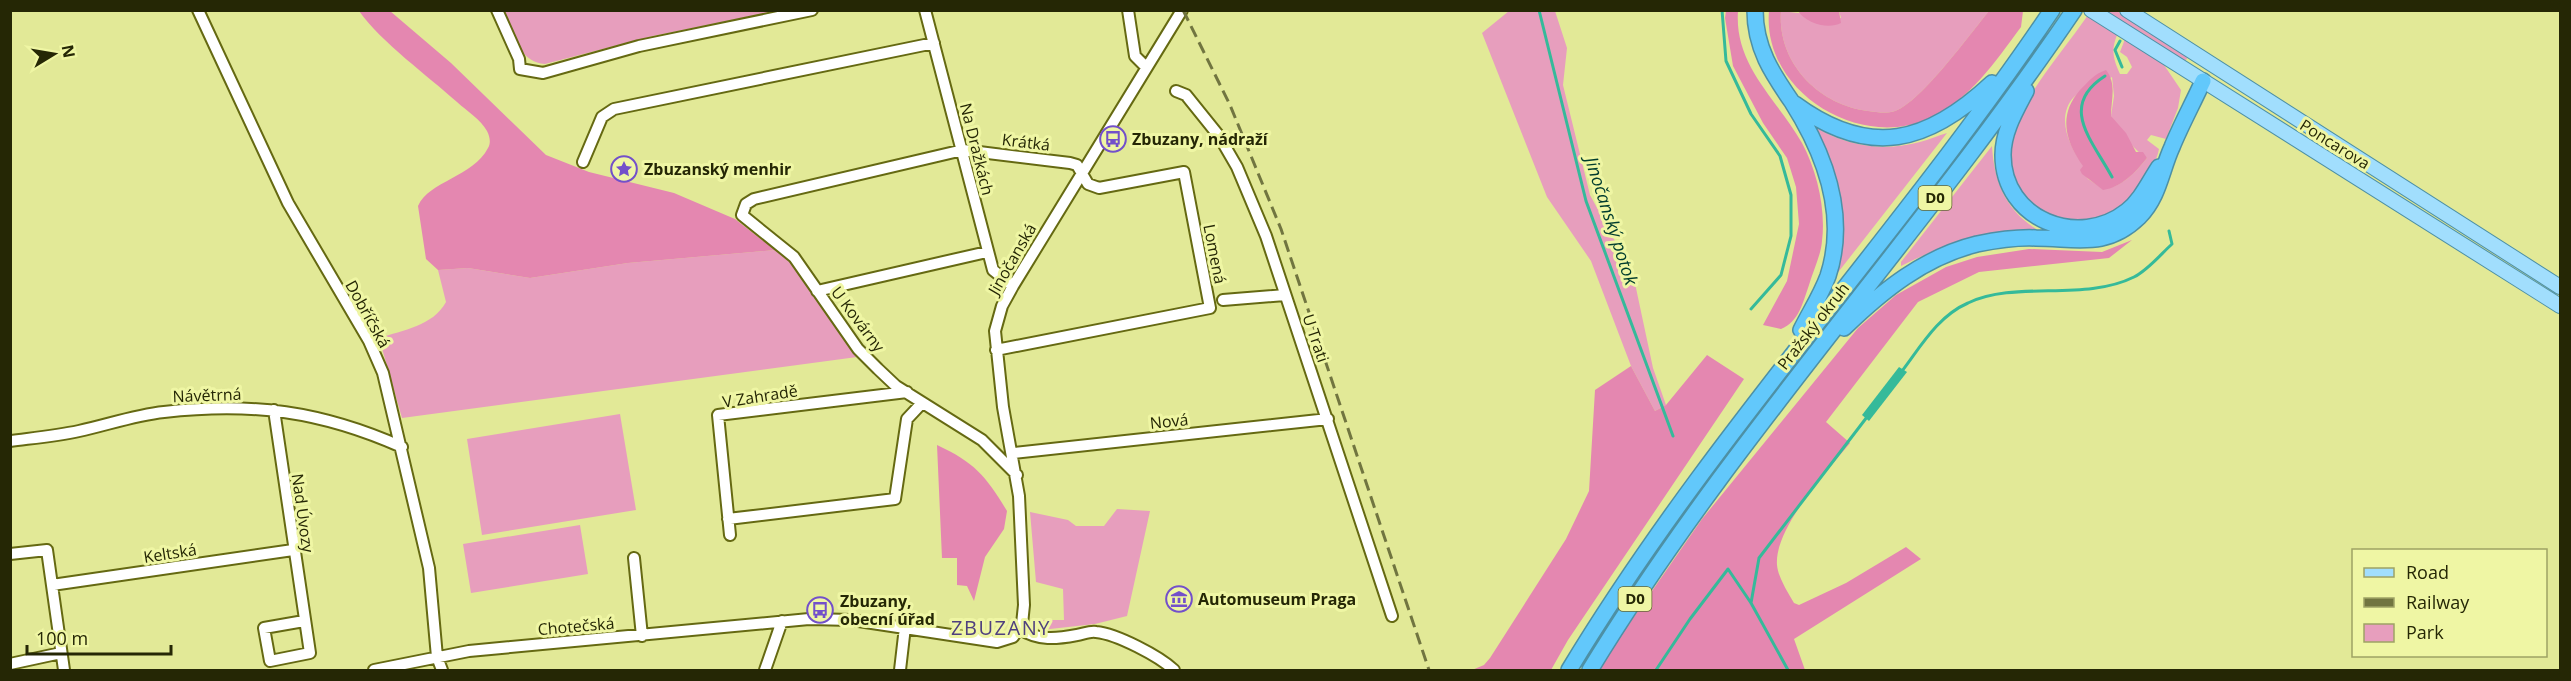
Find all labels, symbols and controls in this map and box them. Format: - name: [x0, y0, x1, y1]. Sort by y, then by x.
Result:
- north arrow: [24, 24, 84, 84]
- text: N: [57, 43, 81, 60]
- street label: Na Dražkách: [955, 101, 999, 197]
- street label: Poncarova: [2296, 114, 2374, 174]
- bus stop icon: Zbuzany, nádraží: [1098, 124, 1128, 154]
- street label: Krátká: [1001, 128, 1051, 156]
- place label: Zbuzany, nádraží: [1132, 128, 1269, 150]
- water label: Jinočanský potok: [1579, 151, 1644, 289]
- place icon: Zbuzanský menhir: [609, 154, 639, 184]
- place label: Zbuzanský menhir: [644, 158, 791, 180]
- road number: D0: [1918, 186, 1952, 210]
- street label: Jinočanská: [982, 219, 1041, 300]
- street label: Lomená: [1198, 222, 1232, 286]
- street label: Dobříčská: [340, 276, 396, 352]
- street label: Pražský okruh: [1772, 278, 1854, 374]
- street label: U Kovárny: [826, 282, 890, 357]
- street label: U Trati: [1297, 311, 1335, 365]
- street label: V Zahradě: [721, 379, 799, 413]
- street label: Návětrná: [172, 383, 242, 407]
- street label: Nová: [1149, 408, 1189, 434]
- street label: Nad Úvozy: [287, 472, 320, 555]
- street label: Keltská: [142, 538, 198, 568]
- legend: [2352, 549, 2547, 657]
- text: Road: [2406, 560, 2449, 584]
- museum icon: Automuseum Praga: [1164, 584, 1194, 614]
- road number: D0: [1618, 587, 1652, 611]
- place label: Automuseum Praga: [1198, 588, 1356, 610]
- place label: Zbuzany, obecní úřad: [840, 590, 935, 630]
- text: Railway: [2406, 590, 2470, 614]
- bus stop icon: Zbuzany, obecní úřad: [805, 595, 835, 625]
- street label: Chotečská: [537, 612, 615, 640]
- district label: ZBUZANY: [951, 614, 1051, 641]
- scale bar: [27, 618, 171, 656]
- text: Park: [2406, 620, 2444, 644]
- text: 100 m: [36, 626, 88, 650]

